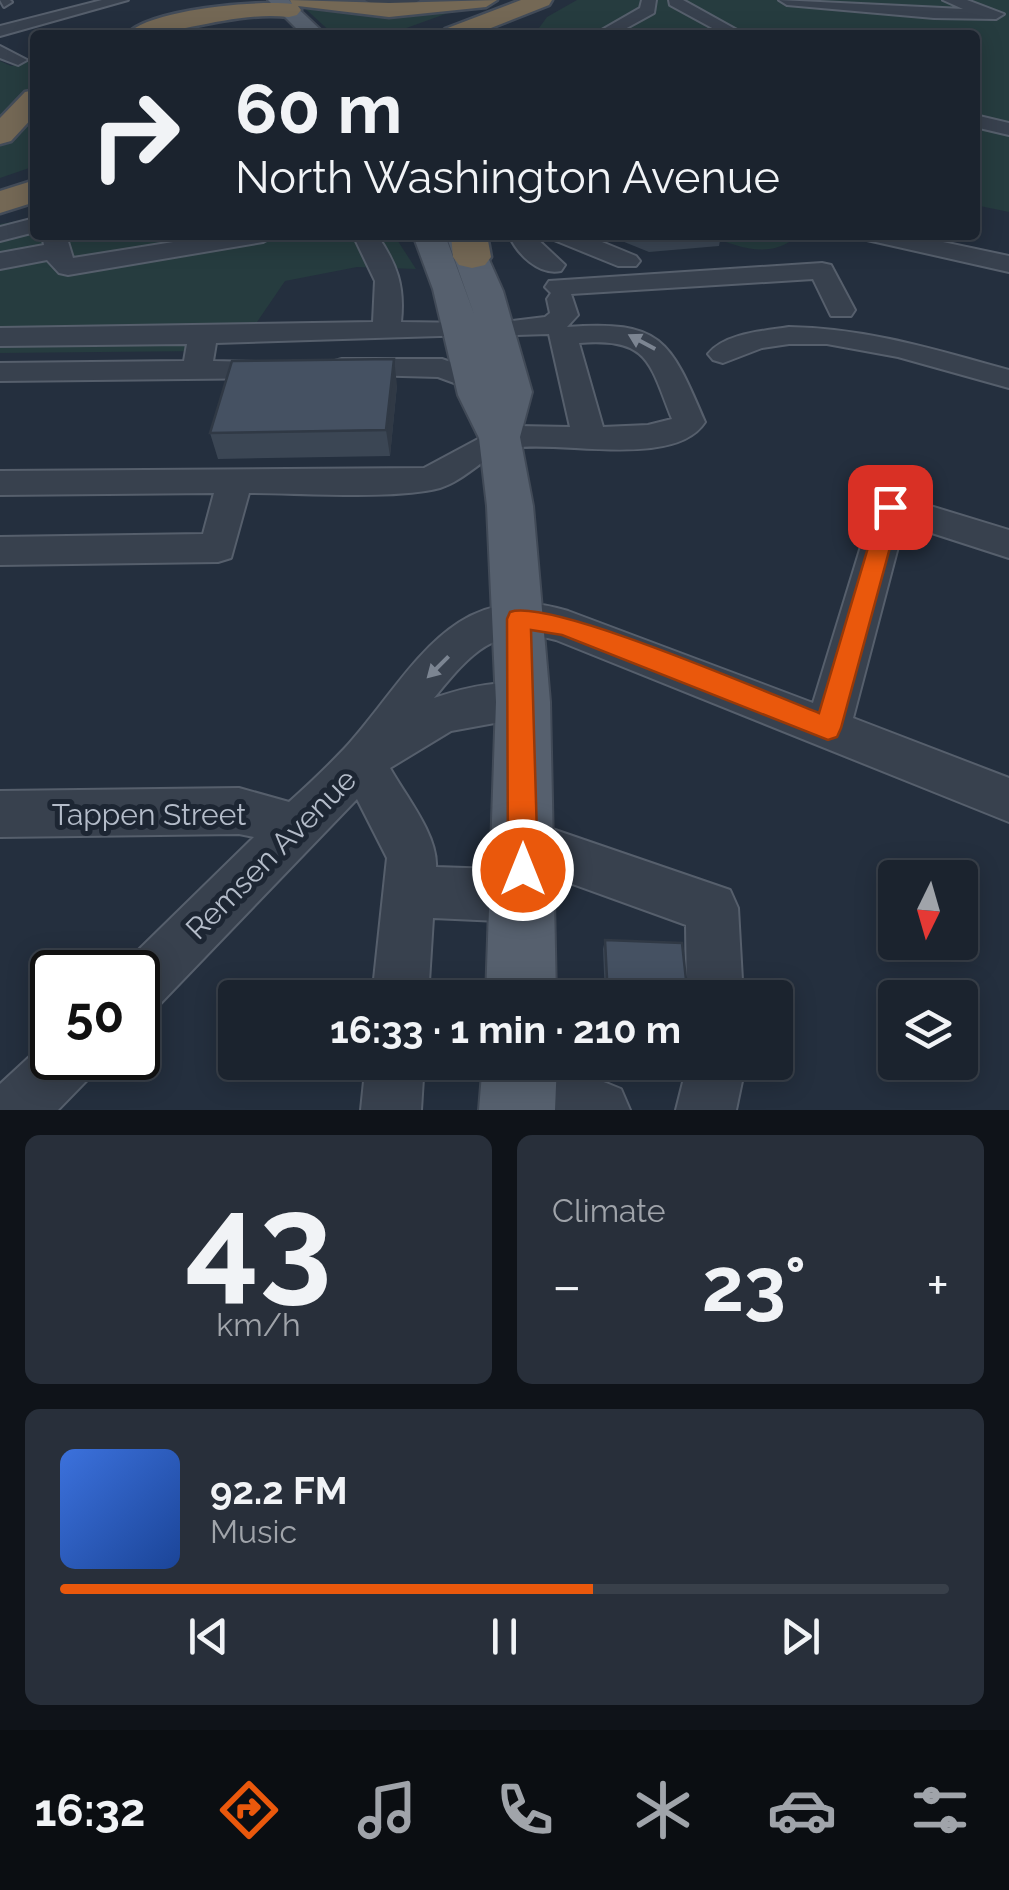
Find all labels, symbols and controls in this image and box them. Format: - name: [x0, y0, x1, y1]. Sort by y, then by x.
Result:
- text: 60 m: [235, 67, 402, 149]
- icon: right: [70, 70, 200, 200]
- text: North Washington Avenue: [235, 151, 780, 204]
- one-way arrow: [627, 333, 656, 350]
- pin: [848, 465, 933, 550]
- icon: arrive: [863, 480, 918, 535]
- one-way arrow: [427, 654, 451, 678]
- street label: Remsen Avenue: [179, 762, 363, 946]
- street label: Tappen Street: [52, 797, 246, 832]
- position arrow: [471, 818, 575, 922]
- north arrow: [878, 860, 978, 960]
- map controls: [878, 860, 978, 1080]
- speed limit sign: 50: [30, 950, 160, 1080]
- button: layers: [878, 980, 978, 1080]
- text: 16:33 · 1 min · 210 m: [330, 1007, 681, 1052]
- text: 43: [185, 1165, 332, 1317]
- text: Climate: [552, 1192, 666, 1229]
- text: 23°: [702, 1240, 806, 1329]
- text: −: [552, 1253, 582, 1318]
- text: +: [926, 1253, 949, 1318]
- text: km/h: [216, 1306, 301, 1343]
- text: 92.2 FM: [210, 1468, 348, 1513]
- text: Music: [210, 1513, 297, 1550]
- icon: previous: [181, 1609, 236, 1664]
- icon: pause: [477, 1609, 532, 1664]
- icon: next: [773, 1609, 828, 1664]
- icon: directions: [214, 1775, 284, 1845]
- icon: music: [352, 1775, 422, 1845]
- icon: phone: [490, 1775, 560, 1845]
- icon: climate: [628, 1775, 698, 1845]
- icon: car: [767, 1775, 837, 1845]
- icon: filters: [905, 1775, 975, 1845]
- text: 16:32: [34, 1784, 145, 1837]

